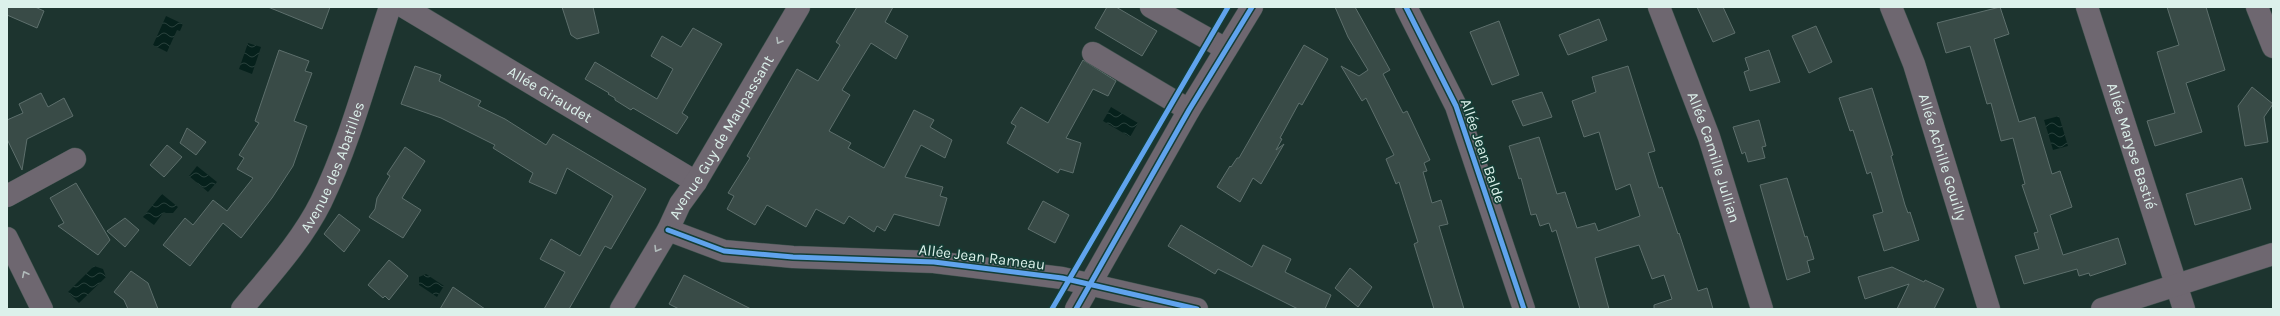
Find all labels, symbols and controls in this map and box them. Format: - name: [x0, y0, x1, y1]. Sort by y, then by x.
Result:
- one-way arrow: [776, 37, 783, 44]
- street label: Avenue Guy de Maupassant: [665, 52, 778, 222]
- street label: Allée Giraudet: [504, 62, 596, 127]
- street label: Allée Maryse Bastié: [2103, 80, 2160, 212]
- street label: Allée Camille Jullian: [1683, 89, 1744, 225]
- street label: Allée Achille Gouilly: [1915, 91, 1971, 223]
- street label: Allée Jean Balde: [1457, 97, 1509, 205]
- street label: Avenue des Abatilles: [296, 99, 368, 236]
- street label: Allée Jean Rameau: [918, 240, 1046, 274]
- one-way arrow: [654, 245, 661, 252]
- one-way arrow: [22, 271, 30, 278]

